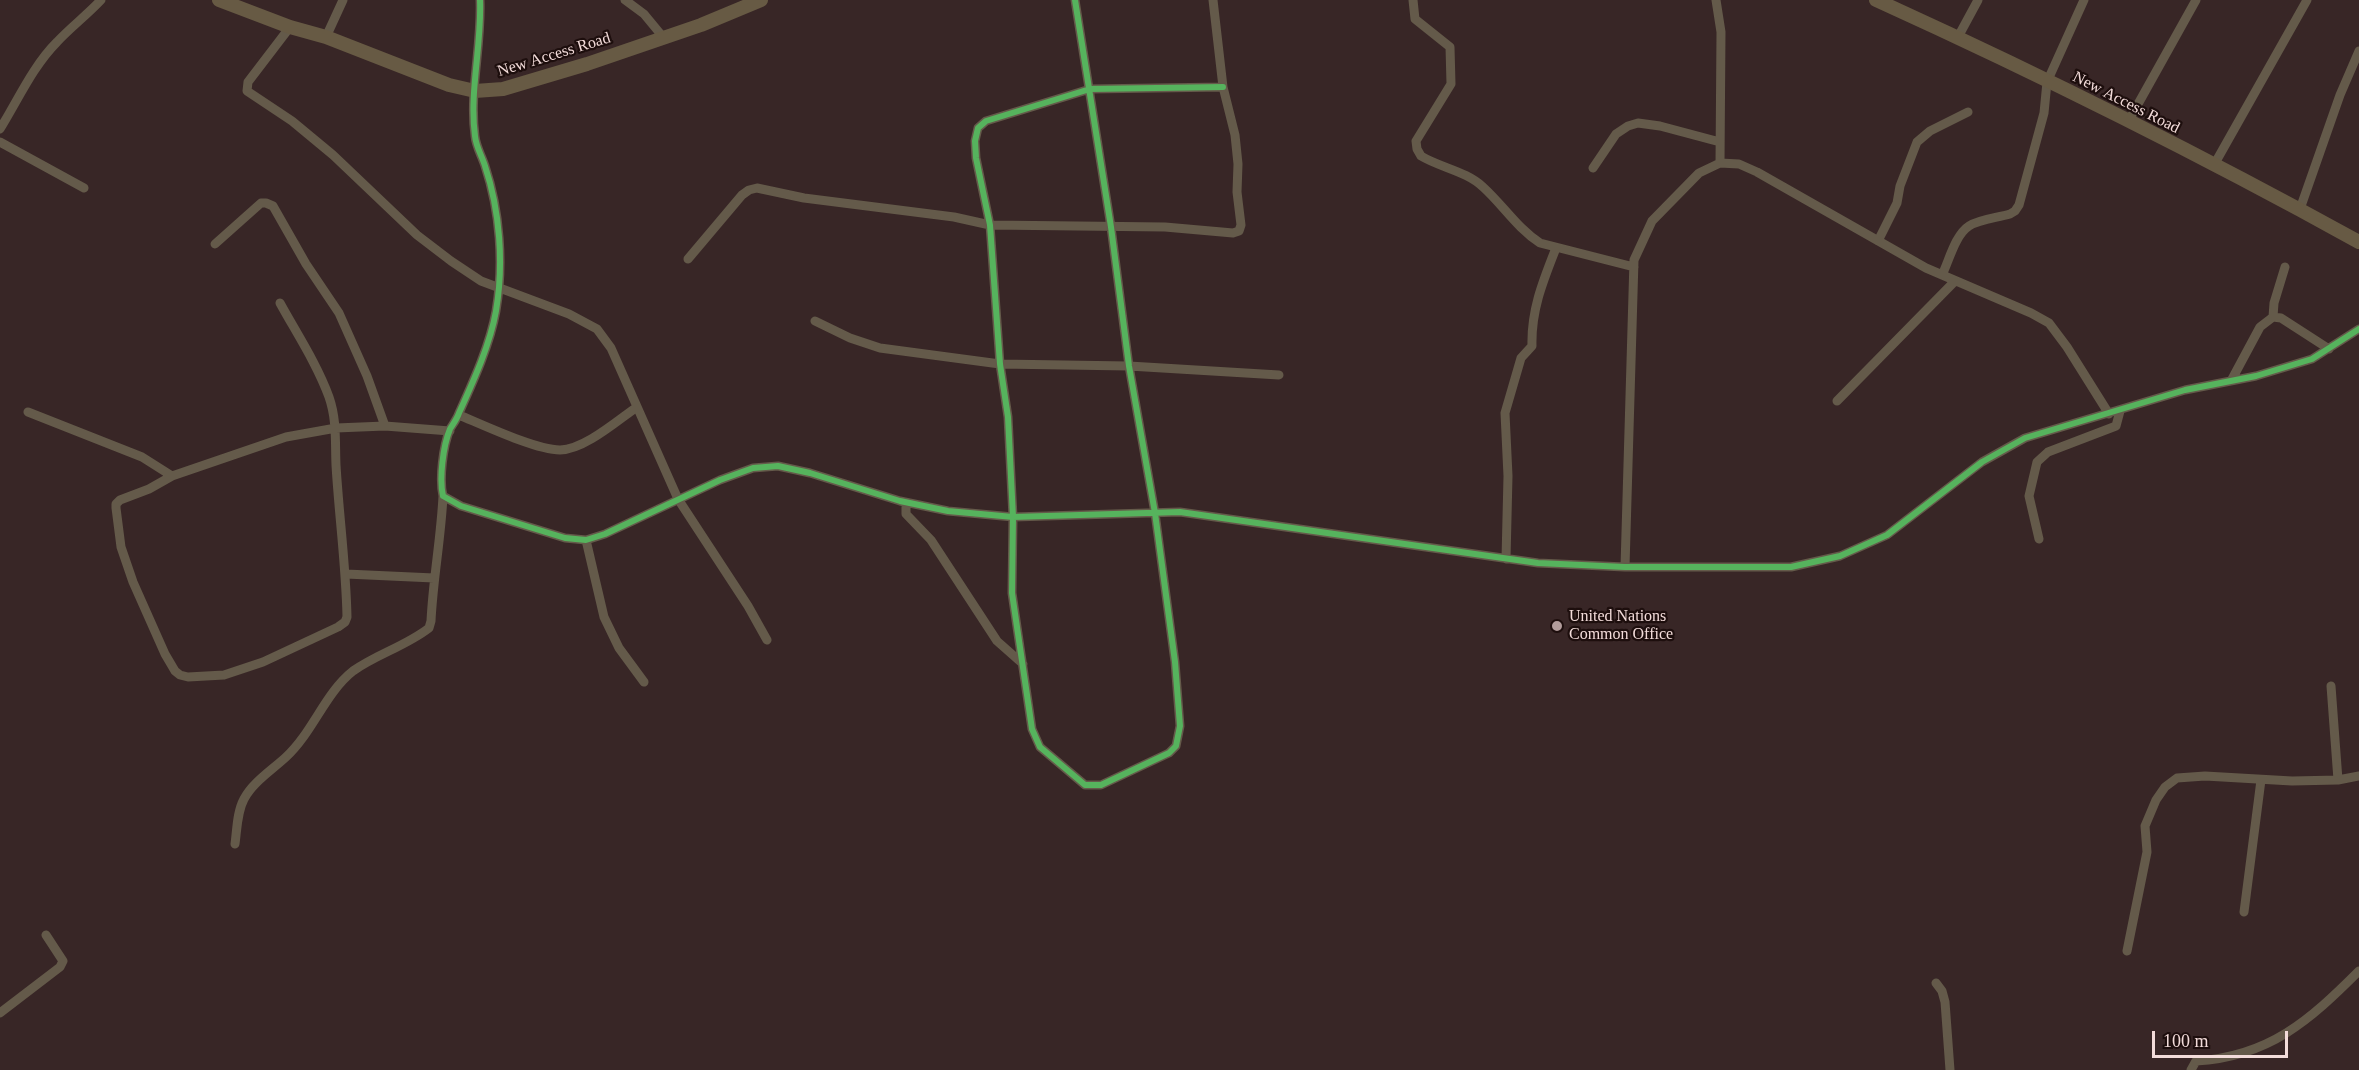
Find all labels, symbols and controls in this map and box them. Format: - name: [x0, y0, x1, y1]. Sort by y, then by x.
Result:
- street label: New Access Road: [495, 29, 613, 81]
- street label: New Access Road: [2069, 68, 2183, 138]
- place label: United Nations Common Office: [1569, 607, 1673, 645]
- marker: United Nations Common Office: [1550, 619, 1564, 633]
- scale bar: [2155, 1019, 2292, 1057]
- text: 100 m: [2163, 1031, 2209, 1051]

